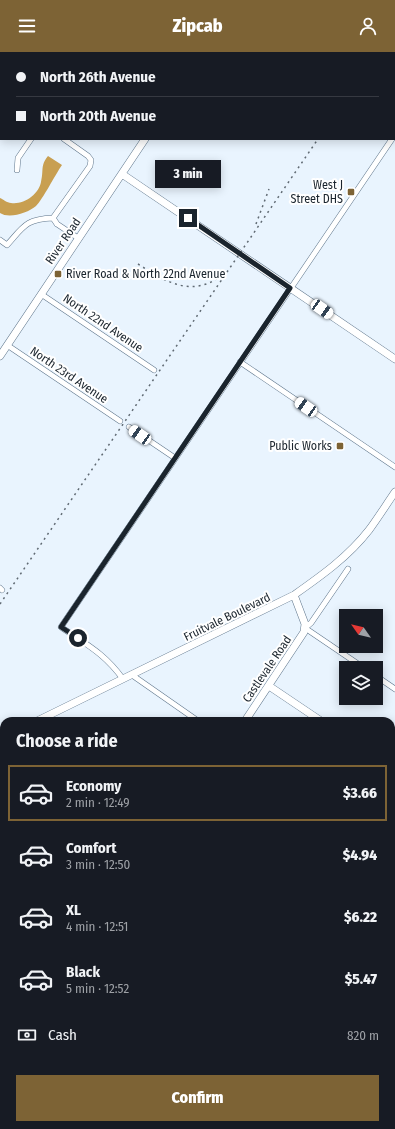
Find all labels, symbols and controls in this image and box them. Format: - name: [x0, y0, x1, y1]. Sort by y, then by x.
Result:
- icon: menu: [16, 15, 38, 37]
- text: Zipcab: [173, 15, 222, 37]
- icon: person: [357, 15, 379, 37]
- text: North 26th Avenue: [40, 68, 156, 86]
- text: North 20th Avenue: [40, 107, 156, 125]
- callout: 3 min: [155, 160, 221, 188]
- text: 3 min: [174, 166, 202, 181]
- place label: West J Street DHS: [290, 178, 343, 206]
- marker: West J Street DHS: [346, 187, 356, 197]
- route end: [179, 209, 197, 227]
- street label: River Road: [42, 215, 84, 267]
- place label: River Road & North 22nd Avenue: [66, 267, 225, 281]
- marker: River Road & North 22nd Avenue: [53, 269, 63, 279]
- street label: North 22nd Avenue: [61, 291, 146, 355]
- car: [309, 297, 335, 321]
- street label: North 23rd Avenue: [27, 344, 111, 406]
- car: [293, 395, 319, 419]
- car: [127, 423, 153, 447]
- place label: Public Works: [269, 439, 332, 453]
- marker: Public Works: [335, 441, 345, 451]
- street label: Fruitvale Boulevard: [181, 590, 273, 644]
- north arrow: [339, 609, 383, 653]
- map controls: [339, 609, 383, 705]
- route start: [69, 629, 87, 647]
- street label: Castlevale Road: [240, 633, 294, 705]
- button: layers: [339, 661, 383, 705]
- text: Choose a ride: [16, 730, 118, 752]
- icon: car: [18, 775, 54, 811]
- text: Economy: [66, 777, 121, 795]
- text: $3.66: [343, 784, 377, 802]
- text: 2 min · 12:49: [66, 795, 130, 810]
- icon: car: [18, 837, 54, 873]
- text: Comfort: [66, 839, 117, 857]
- text: $4.94: [343, 846, 377, 864]
- text: 3 min · 12:50: [66, 857, 130, 872]
- icon: car: [18, 899, 54, 935]
- text: XL: [66, 901, 81, 919]
- text: $6.22: [344, 908, 377, 926]
- text: 4 min · 12:51: [66, 919, 128, 934]
- icon: car: [18, 961, 54, 997]
- text: Black: [66, 963, 100, 981]
- text: $5.47: [345, 970, 377, 988]
- text: 5 min · 12:52: [66, 981, 129, 996]
- icon: cash: [16, 1024, 38, 1046]
- text: Cash: [48, 1026, 77, 1044]
- text: 820 m: [347, 1028, 379, 1043]
- button: Confirm: [16, 1075, 379, 1121]

